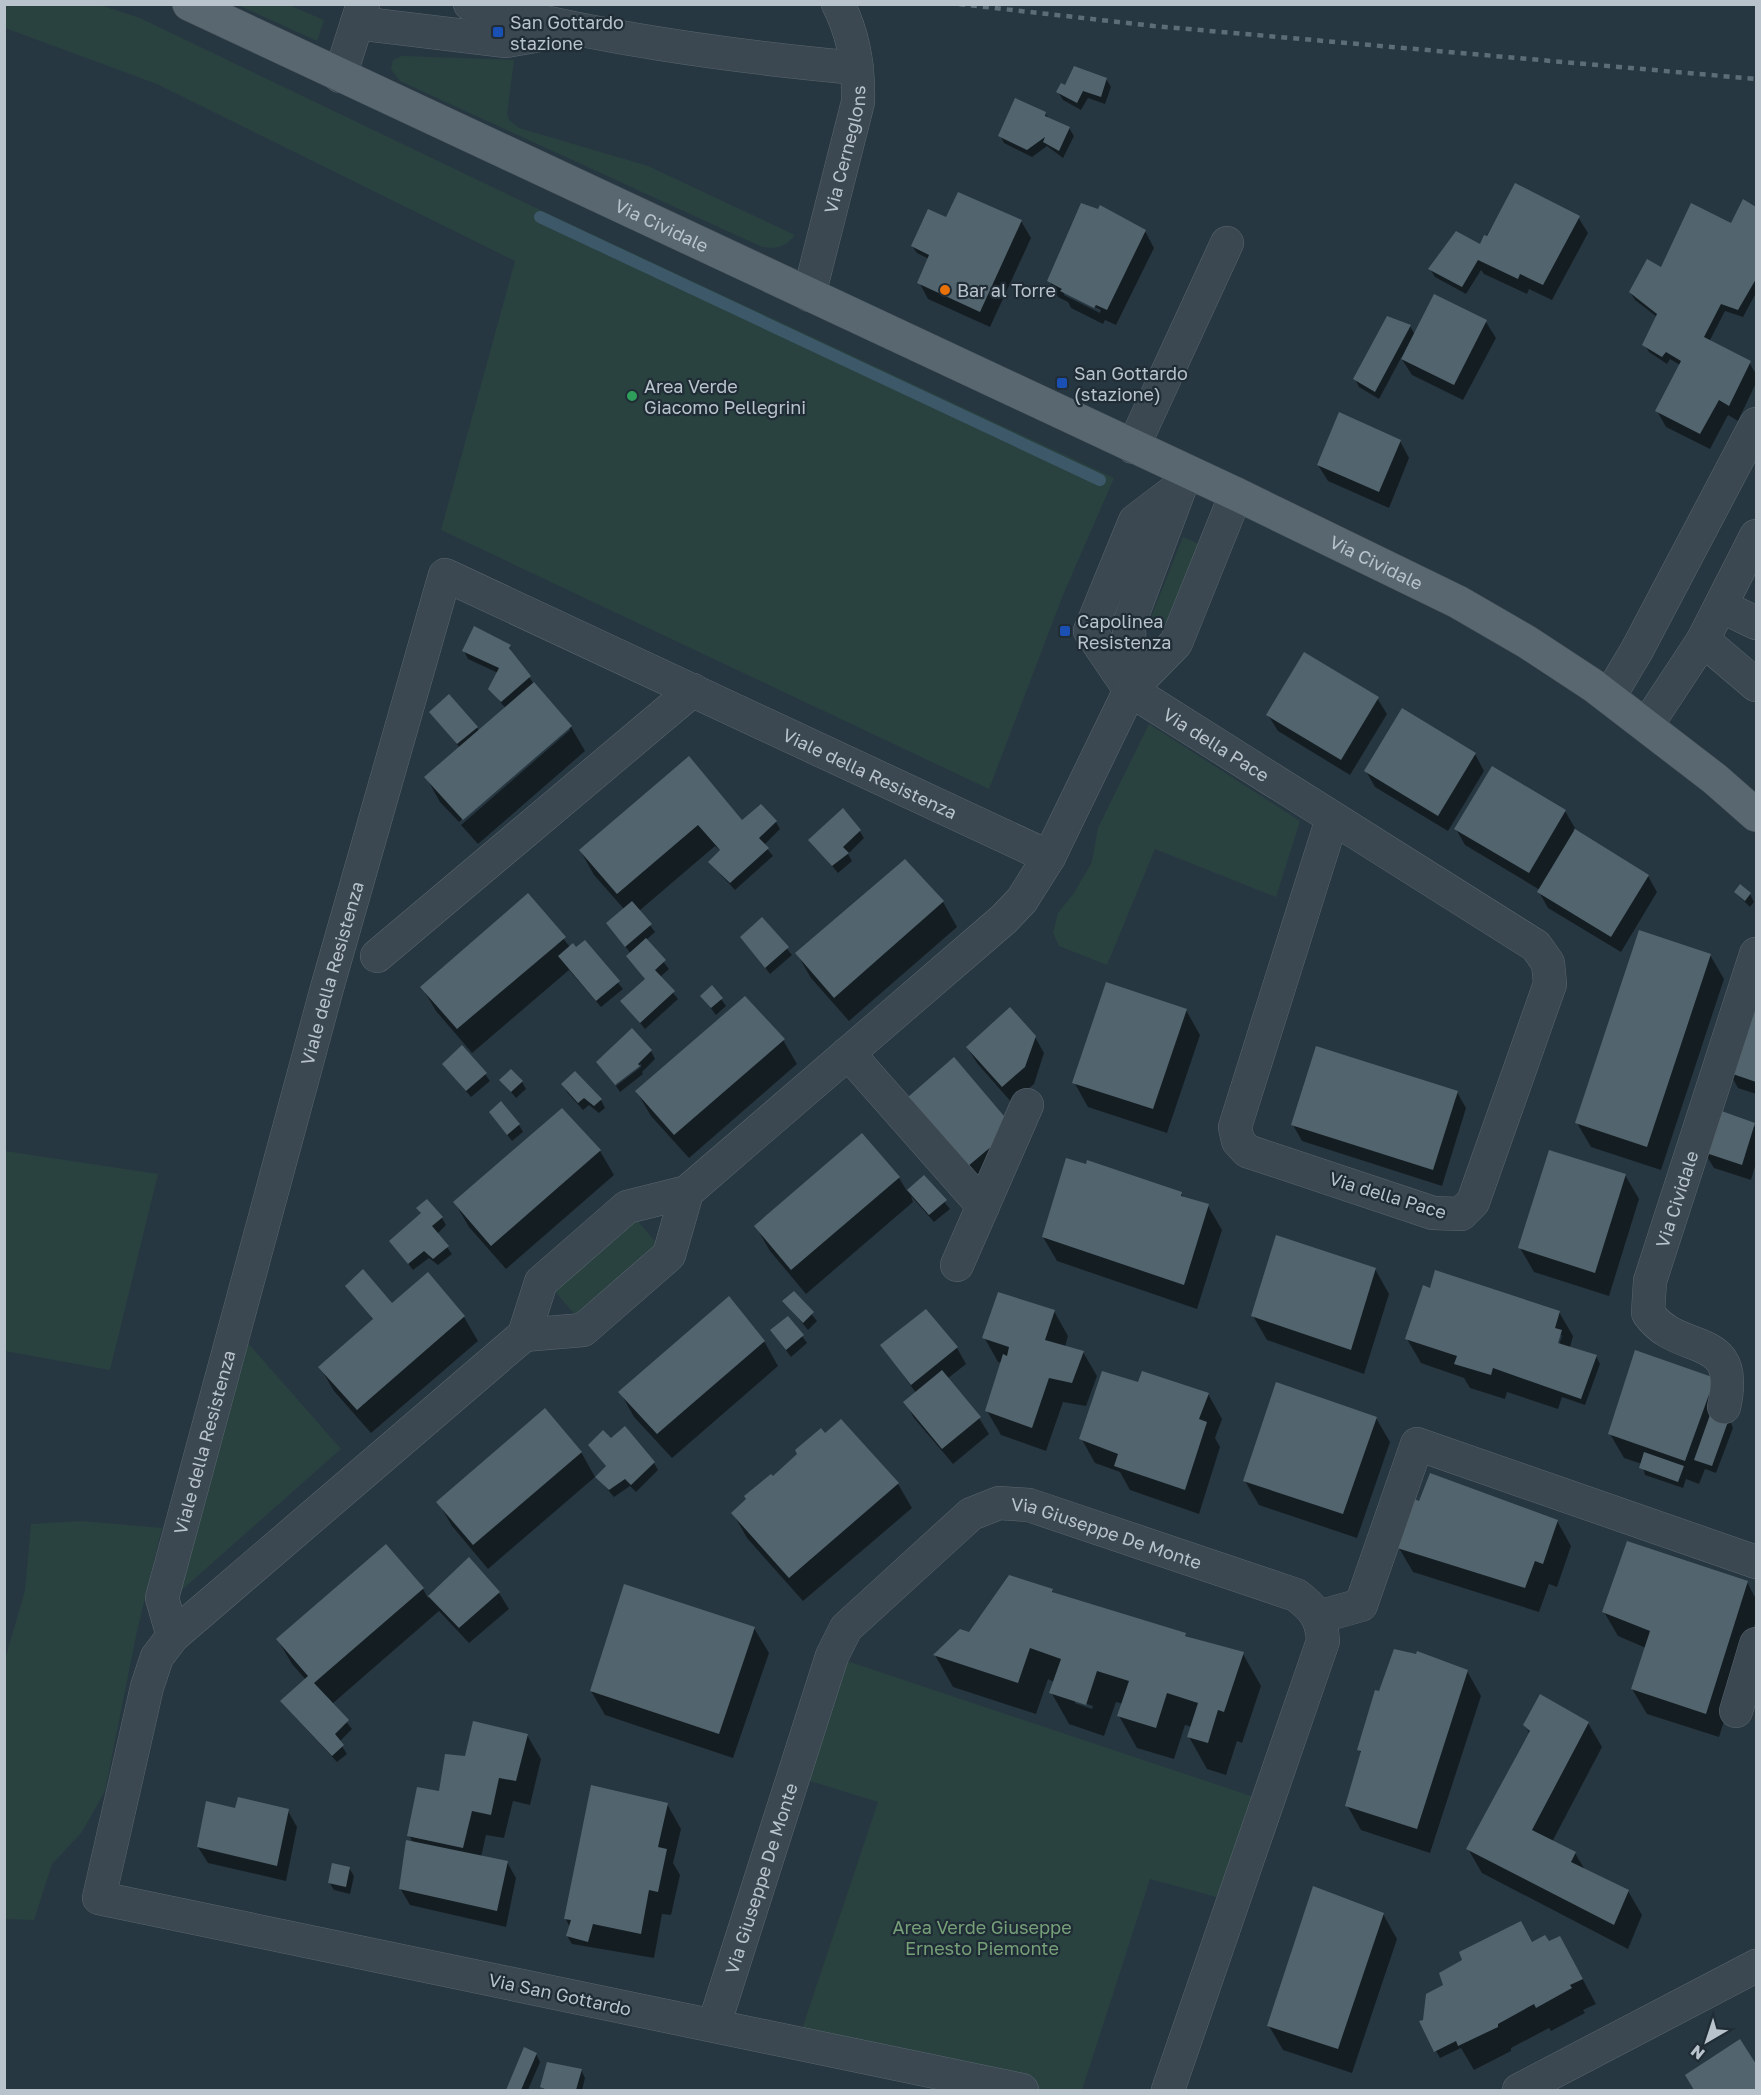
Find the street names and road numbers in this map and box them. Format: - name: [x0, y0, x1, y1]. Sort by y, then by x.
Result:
- street label: Via Cerneglons: [819, 85, 869, 216]
- street label: Via Cividale: [611, 194, 712, 257]
- street label: Via Cividale: [1326, 530, 1426, 594]
- street label: Via della Pace: [1159, 703, 1274, 786]
- street label: Viale della Resistenza: [779, 723, 961, 824]
- street label: Viale della Resistenza: [296, 879, 368, 1068]
- street label: Via Cividale: [1651, 1148, 1703, 1250]
- street label: Via della Pace: [1327, 1167, 1449, 1223]
- street label: Viale della Resistenza: [169, 1348, 240, 1537]
- street label: Via Giuseppe De Monte: [1011, 1493, 1205, 1573]
- street label: Via Giuseppe De Monte: [720, 1780, 802, 1977]
- street label: Via San Gottardo: [487, 1968, 633, 2020]

